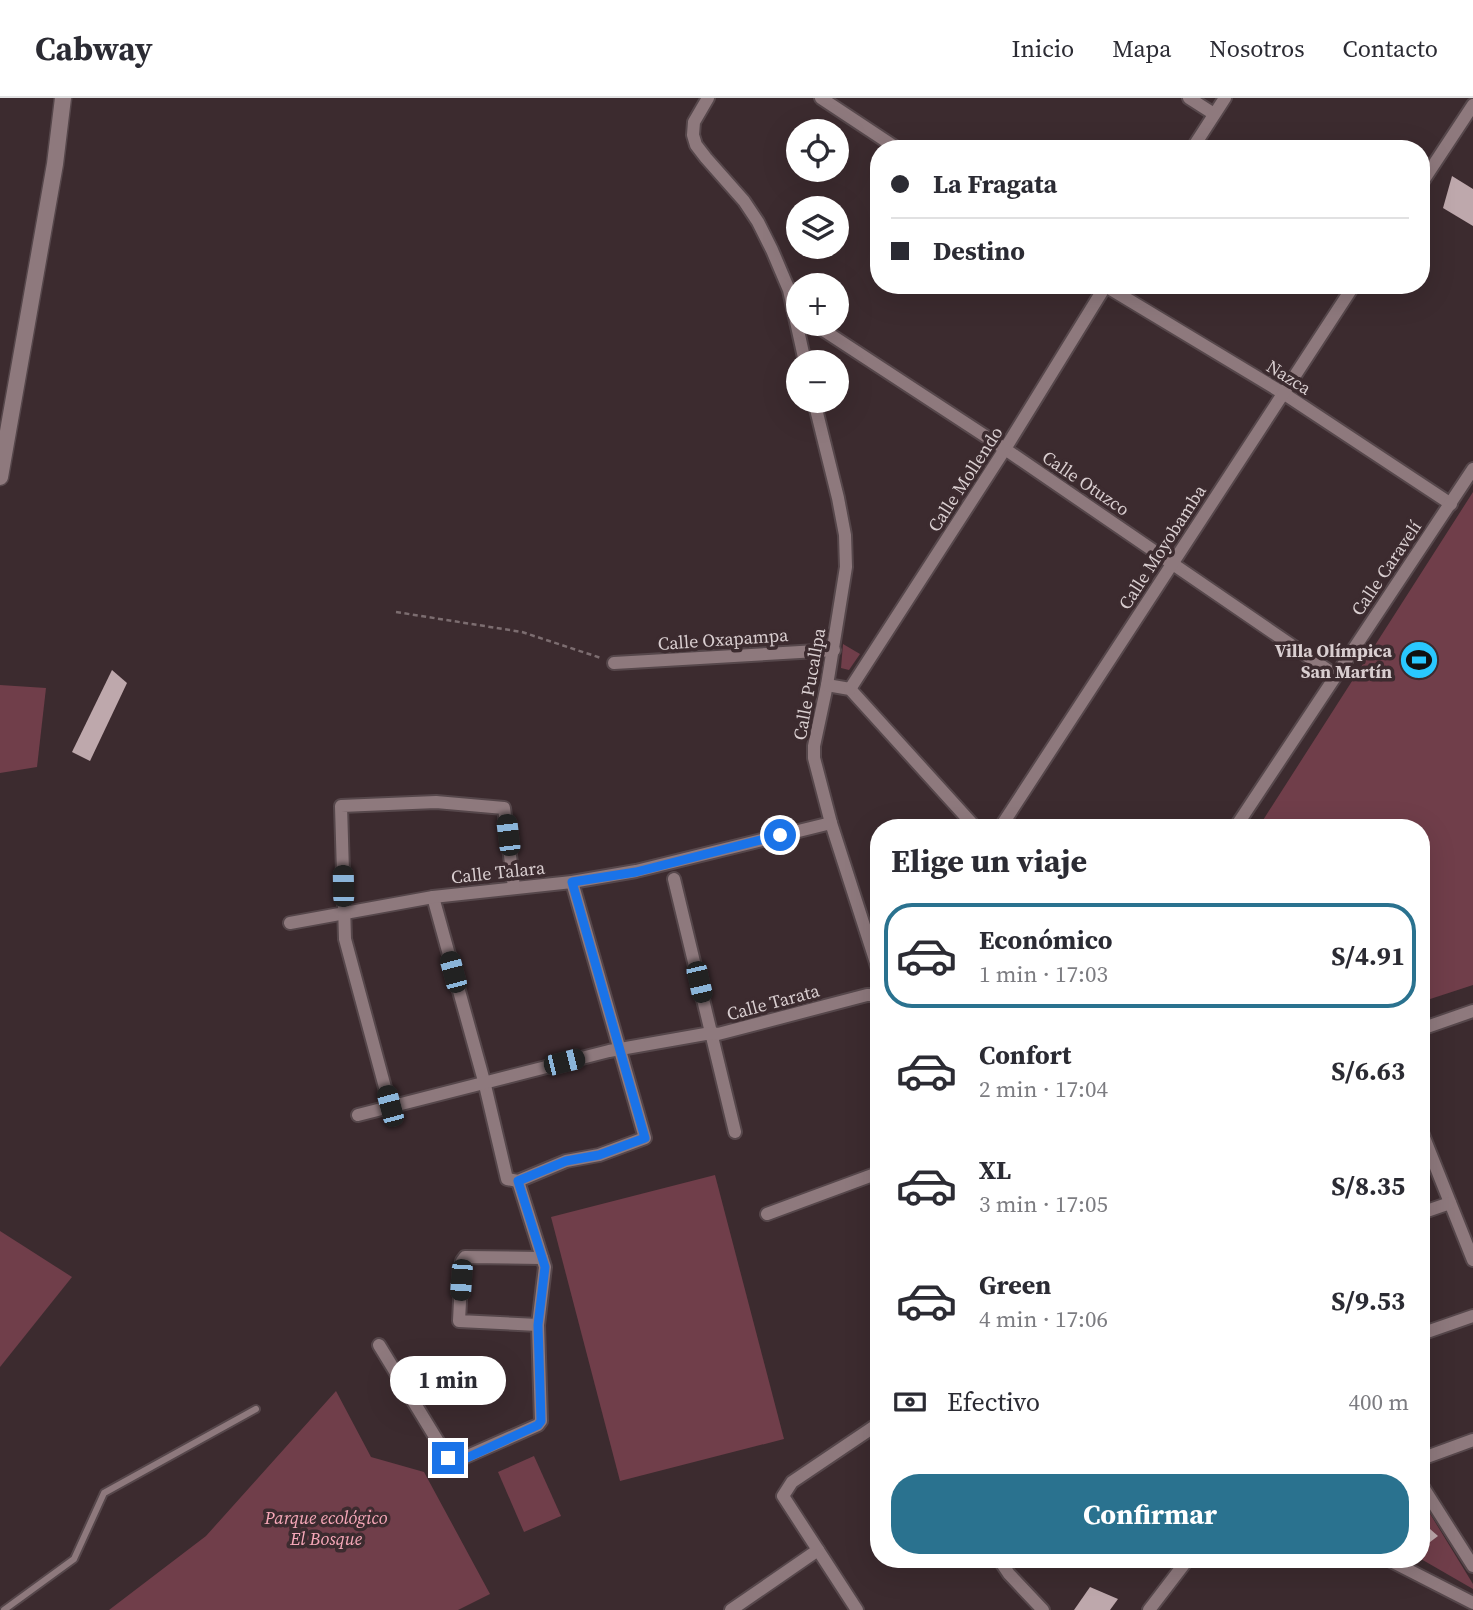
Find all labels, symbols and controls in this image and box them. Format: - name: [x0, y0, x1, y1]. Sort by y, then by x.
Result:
- text: Cabway: [35, 26, 153, 71]
- text: Inicio: [1012, 32, 1074, 65]
- text: Mapa: [1112, 32, 1171, 65]
- text: Nosotros: [1209, 32, 1305, 65]
- text: Contacto: [1343, 32, 1438, 65]
- map controls: [786, 119, 849, 413]
- button: locate: [786, 119, 849, 182]
- text: La Fragata: [933, 166, 1057, 202]
- button: layers: [786, 196, 849, 259]
- text: Destino: [933, 233, 1025, 269]
- button: +: [786, 273, 849, 336]
- button: −: [786, 350, 849, 413]
- street label: Nazca: [1262, 354, 1317, 401]
- street label: Calle Mollendo: [922, 421, 1009, 537]
- street label: Calle Otuzco: [1037, 445, 1135, 522]
- street label: Calle Moyobamba: [1112, 479, 1212, 614]
- street label: Calle Caravelí: [1345, 516, 1427, 620]
- street label: Calle Oxapampa: [657, 622, 790, 656]
- street label: Calle Pucallpa: [787, 625, 831, 742]
- place label: Villa Olímpica San Martín: [1275, 638, 1392, 684]
- sports icon: Villa Olímpica San Martín: [1398, 639, 1440, 681]
- car: [496, 813, 521, 857]
- route start: [764, 819, 796, 851]
- text: Elige un viaje: [891, 839, 1087, 883]
- street label: Calle Talara: [450, 855, 547, 889]
- car: [333, 865, 354, 907]
- text: Económico: [979, 922, 1112, 958]
- icon: car: [895, 924, 958, 987]
- text: S/4.91: [1331, 938, 1405, 974]
- car: [438, 949, 469, 995]
- text: 1 min · 17:03: [979, 958, 1108, 990]
- car: [685, 959, 714, 1005]
- street label: Calle Tarata: [724, 977, 823, 1026]
- text: Confort: [979, 1037, 1071, 1073]
- icon: car: [895, 1039, 958, 1102]
- car: [542, 1047, 587, 1077]
- text: S/6.63: [1331, 1053, 1405, 1089]
- text: 2 min · 17:04: [979, 1073, 1108, 1105]
- car: [375, 1083, 406, 1129]
- text: XL: [979, 1152, 1011, 1188]
- icon: car: [895, 1154, 958, 1217]
- text: S/8.35: [1331, 1168, 1405, 1204]
- text: 3 min · 17:05: [979, 1188, 1108, 1220]
- car: [450, 1258, 473, 1302]
- text: Green: [979, 1267, 1051, 1303]
- icon: car: [895, 1269, 958, 1332]
- text: S/9.53: [1331, 1283, 1405, 1319]
- text: 4 min · 17:06: [979, 1303, 1108, 1335]
- callout: 1 min: [390, 1356, 506, 1406]
- text: 1 min: [418, 1364, 478, 1396]
- icon: cash: [891, 1383, 929, 1421]
- text: Efectivo: [947, 1384, 1040, 1420]
- text: 400 m: [1348, 1386, 1409, 1418]
- route end: [432, 1442, 464, 1474]
- button: Confirmar: [891, 1474, 1409, 1554]
- park label: Parque ecológico El Bosque: [263, 1505, 388, 1551]

